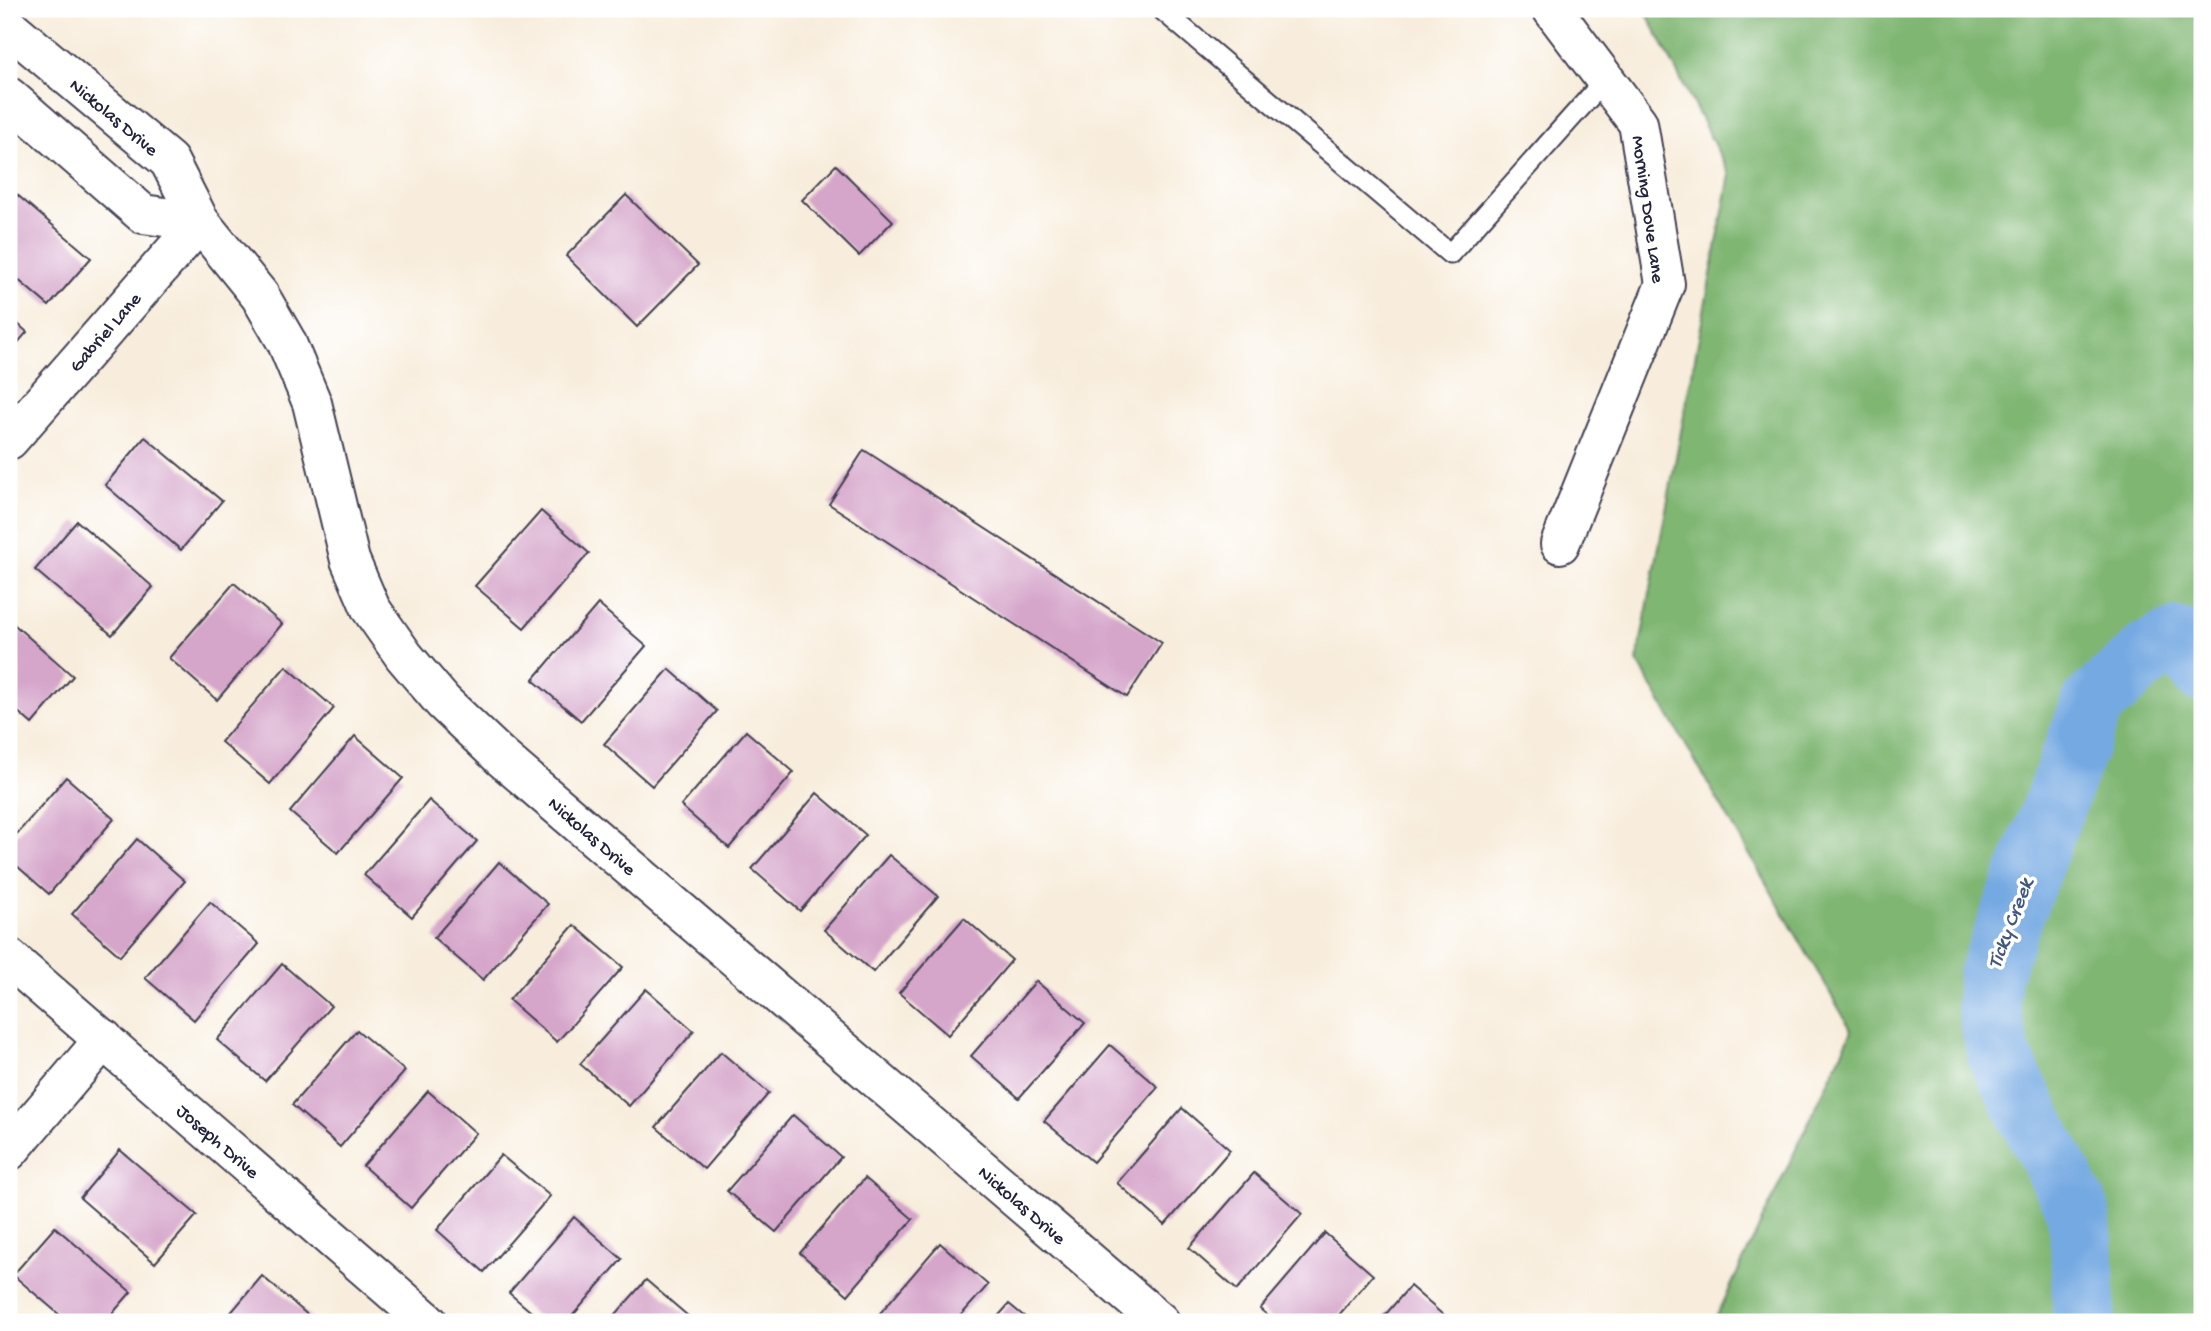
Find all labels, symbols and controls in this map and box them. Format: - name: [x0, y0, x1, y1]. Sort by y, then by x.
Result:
- street label: Nickolas Drive: [64, 75, 162, 163]
- street label: Morning Dove Lane: [1625, 134, 1668, 285]
- street label: Gabriel Lane: [66, 289, 148, 378]
- street label: Nickolas Drive: [542, 793, 640, 882]
- water label: Ticky Creek: [1984, 873, 2042, 973]
- street label: Joseph Drive: [171, 1100, 263, 1185]
- street label: Nickolas Drive: [972, 1162, 1070, 1251]

